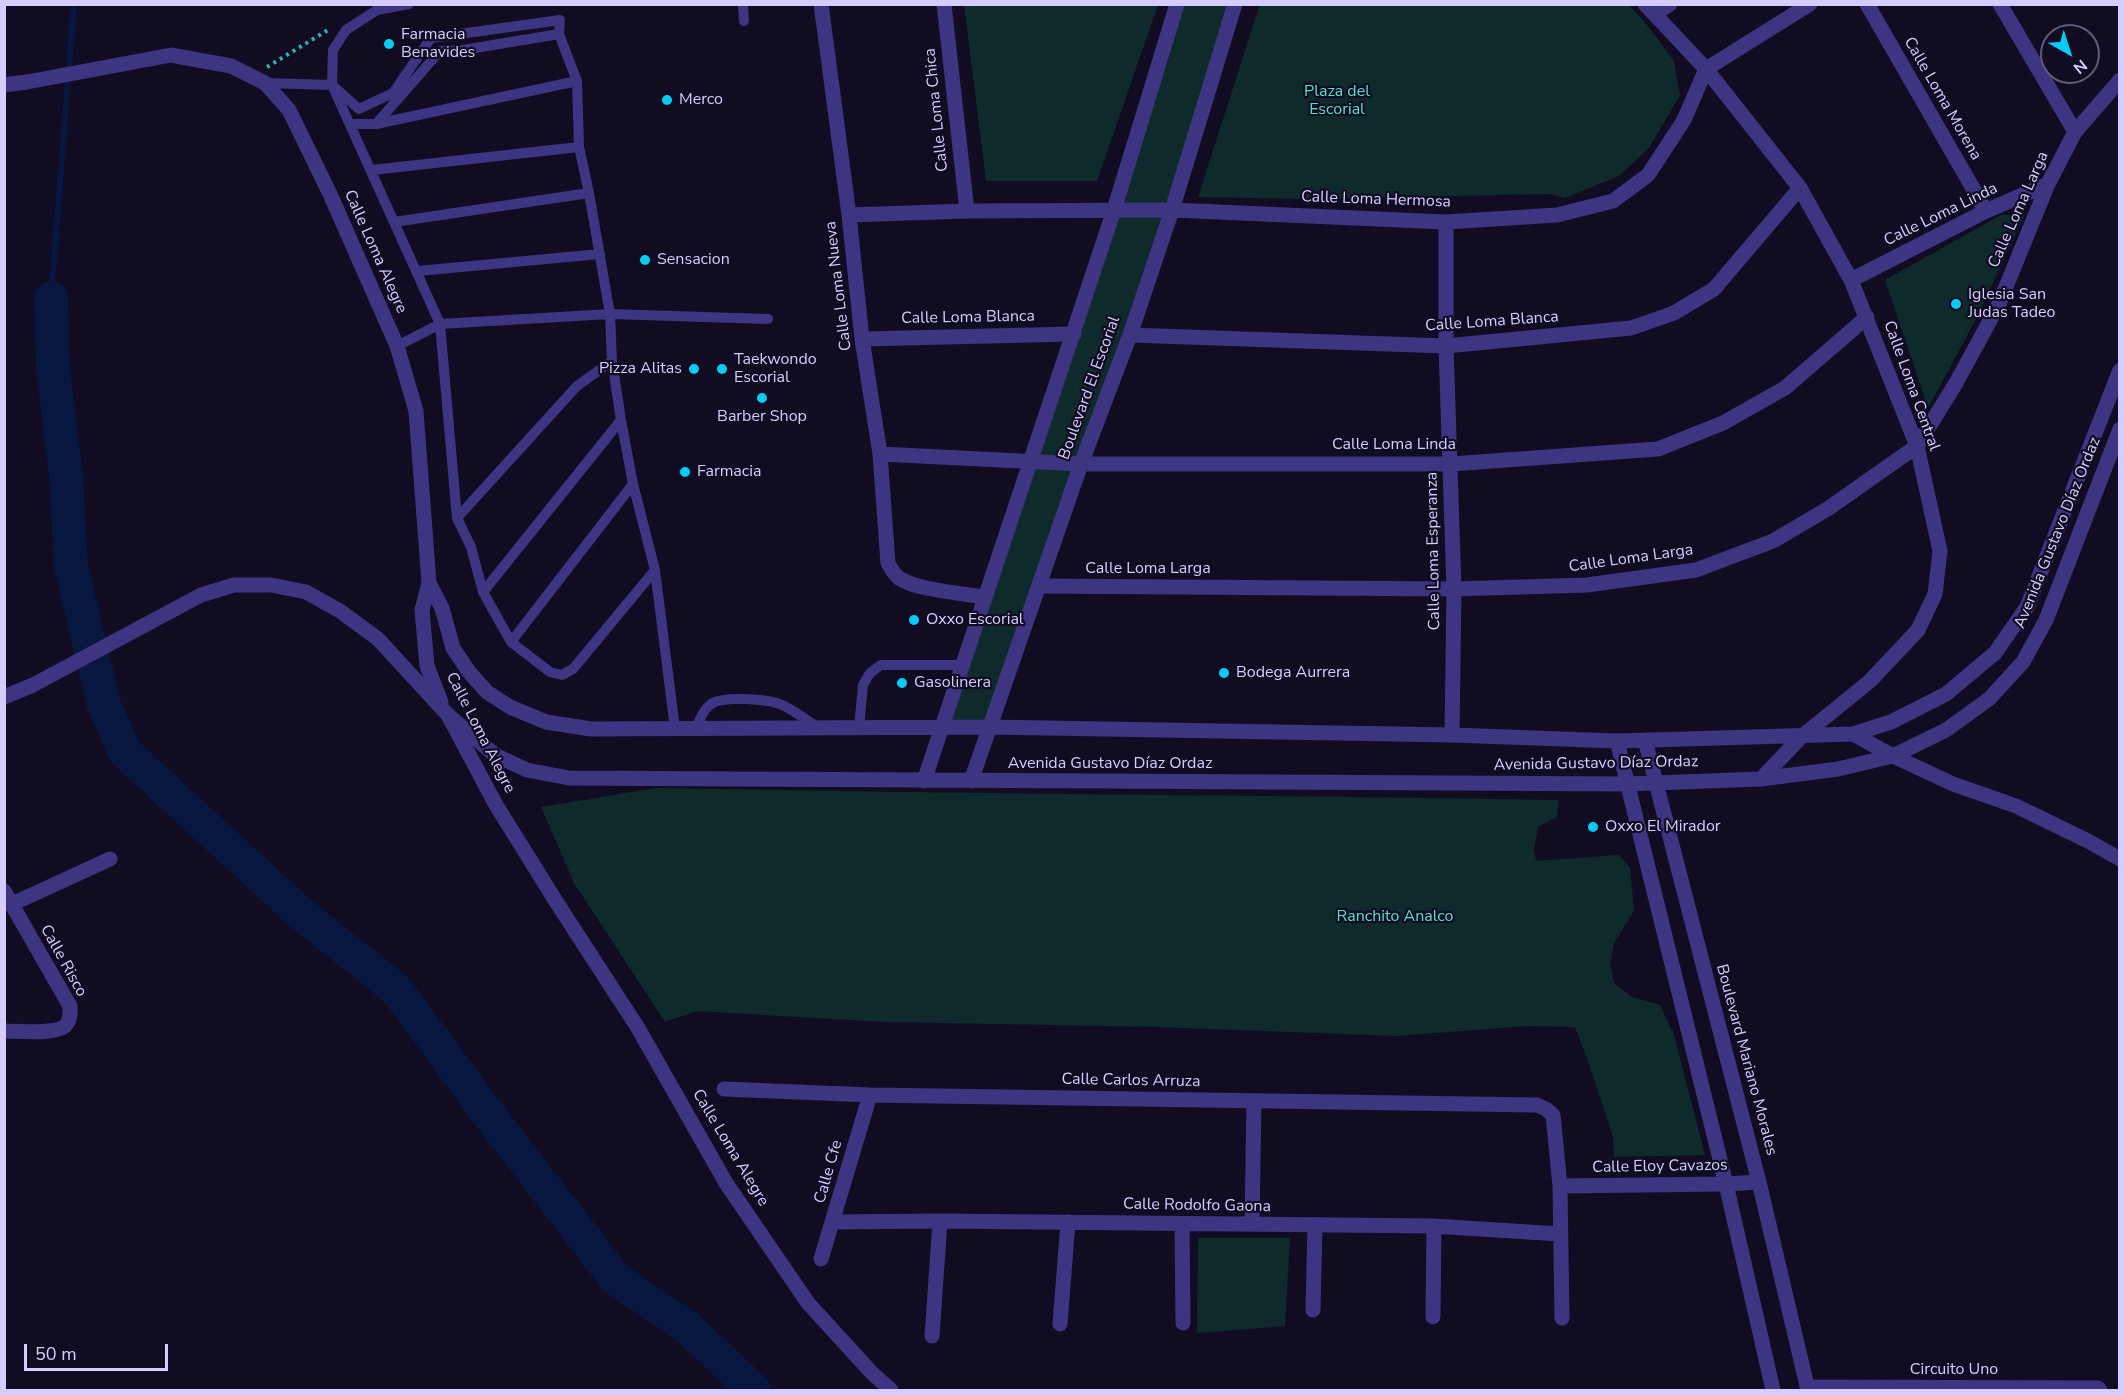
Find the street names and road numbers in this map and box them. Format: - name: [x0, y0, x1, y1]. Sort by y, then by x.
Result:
- street label: Calle Loma Morena: [1899, 34, 1985, 164]
- street label: Calle Loma Chica: [921, 47, 953, 173]
- street label: Calle Loma Larga: [1985, 149, 2053, 271]
- street label: Calle Loma Linda: [1881, 179, 2001, 251]
- street label: Calle Loma Alegre: [339, 187, 411, 317]
- street label: Calle Loma Hermosa: [1301, 188, 1451, 212]
- street label: Calle Loma Nueva: [822, 220, 856, 352]
- street label: Calle Loma Blanca: [901, 307, 1035, 329]
- street label: Calle Loma Blanca: [1425, 308, 1559, 336]
- street label: Boulevard El Escorial: [1055, 314, 1125, 462]
- street label: Calle Loma Central: [1879, 318, 1943, 454]
- street label: Calle Loma Linda: [1332, 435, 1456, 455]
- street label: Avenida Gustavo Díaz Ordaz: [2011, 435, 2105, 631]
- street label: Calle Loma Esperanza: [1423, 472, 1445, 630]
- street label: Calle Loma Larga: [1568, 541, 1694, 577]
- street label: Calle Loma Larga: [1085, 559, 1211, 579]
- street label: Calle Loma Alegre: [441, 669, 519, 797]
- street label: Avenida Gustavo Díaz Ordaz: [1494, 753, 1698, 775]
- street label: Avenida Gustavo Díaz Ordaz: [1008, 754, 1212, 774]
- street label: Calle Risco: [35, 922, 91, 1000]
- street label: Boulevard Mariano Morales: [1711, 962, 1781, 1158]
- street label: Calle Carlos Arruza: [1061, 1070, 1201, 1092]
- street label: Calle Loma Alegre: [687, 1086, 773, 1210]
- street label: Calle Cfe: [811, 1138, 847, 1206]
- street label: Calle Eloy Cavazos: [1592, 1156, 1728, 1178]
- street label: Calle Rodolfo Gaona: [1123, 1195, 1271, 1217]
- street label: Circuito Uno: [1910, 1360, 1998, 1380]

